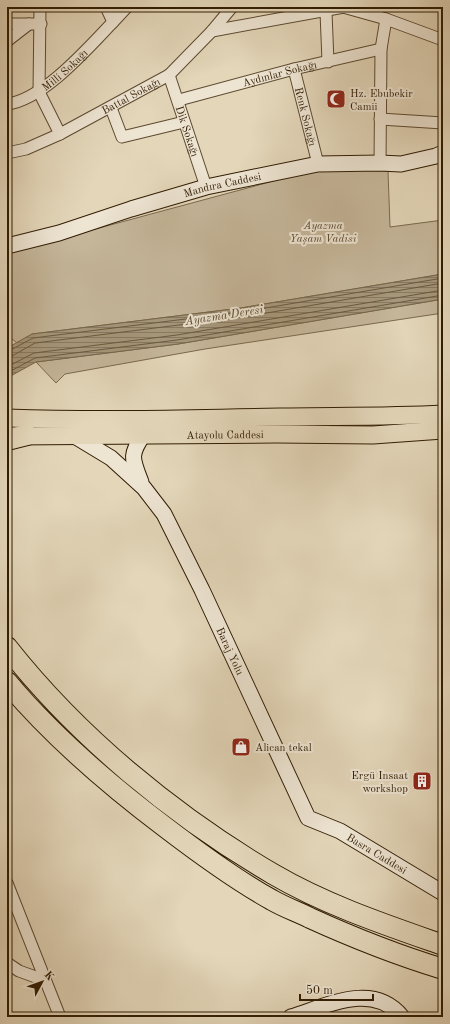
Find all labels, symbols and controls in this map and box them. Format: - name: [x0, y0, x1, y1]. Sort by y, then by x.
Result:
- street label: Milli Sokağı: [41, 48, 91, 94]
- street label: Aydınlar Sokağı: [242, 60, 318, 90]
- street label: Battal Sokağı: [100, 77, 163, 117]
- street label: Renk Sokağı: [292, 86, 317, 147]
- mosque icon: Hz. Ebubekir Camii: [325, 88, 347, 110]
- place label: Hz. Ebubekir Camii: [350, 89, 413, 113]
- street label: Dik Sokağı: [173, 105, 200, 158]
- street label: Mandıra Caddesi: [182, 172, 262, 200]
- park label: Ayazma Yaşam Vadisi: [290, 221, 357, 245]
- water label: Ayazma Deresi: [183, 304, 264, 328]
- street label: Atayolu Caddesi: [186, 430, 264, 442]
- street label: Baraj Yolu: [213, 626, 245, 677]
- shop icon: Alican tekal: [230, 736, 252, 758]
- place label: Alican tekal: [255, 743, 312, 754]
- building icon: Ergü Insaat workshop: [411, 770, 433, 792]
- place label: Ergü Insaat workshop: [351, 771, 408, 795]
- street label: Basra Caddesi: [344, 832, 408, 877]
- north arrow: [22, 962, 62, 1002]
- text: K: [41, 970, 56, 984]
- scale bar: [300, 976, 373, 1002]
- text: 50 m: [306, 984, 333, 997]

